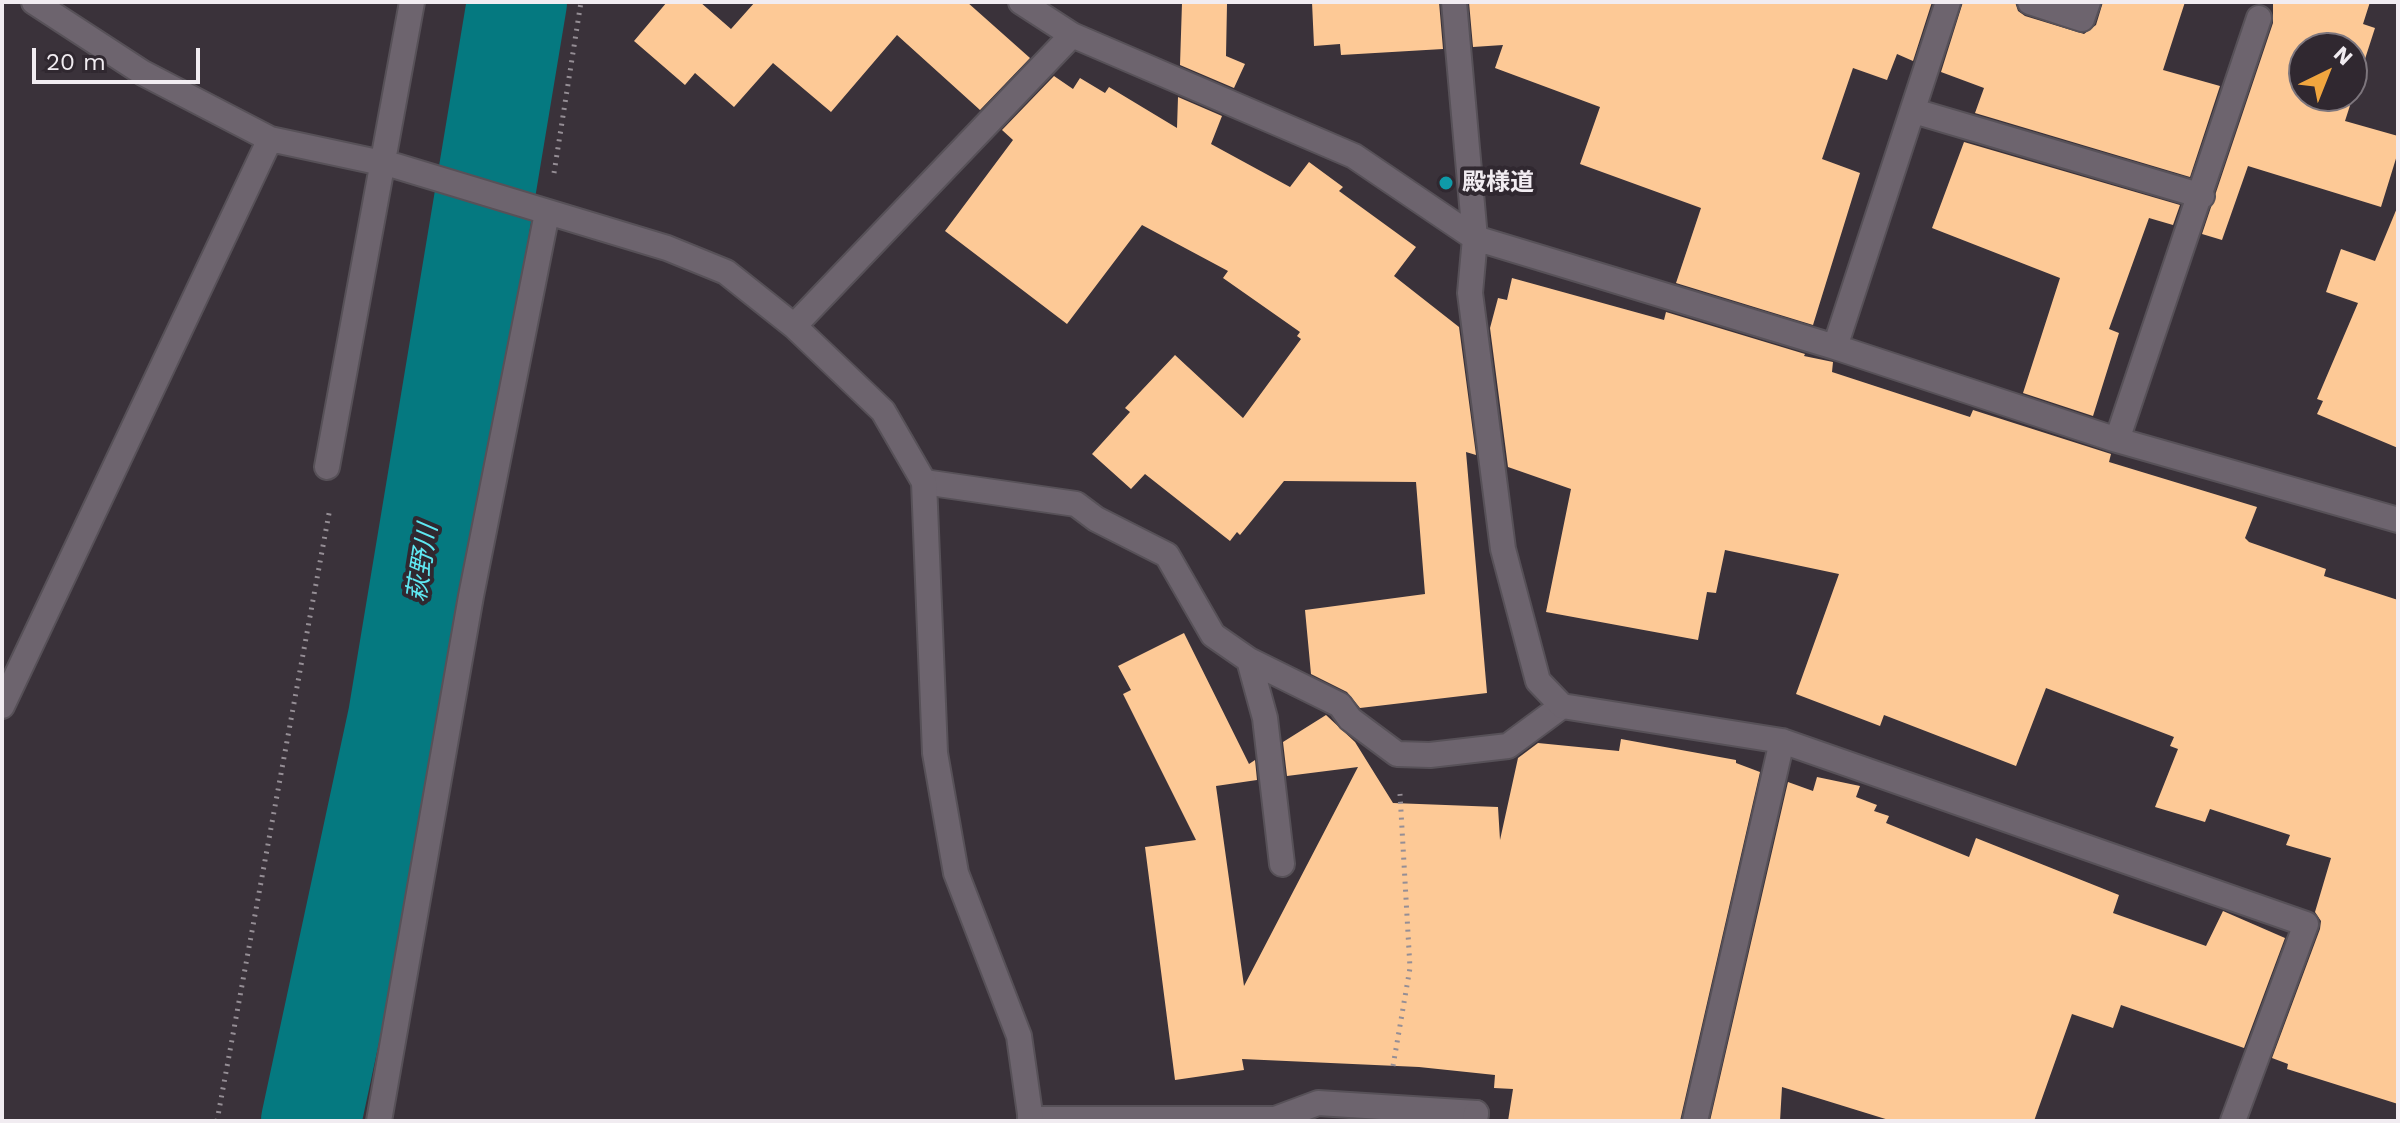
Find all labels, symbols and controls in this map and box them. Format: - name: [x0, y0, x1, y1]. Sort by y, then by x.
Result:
- scale bar: [36, 32, 204, 82]
- north arrow: [2288, 32, 2368, 112]
- text: N: [2329, 41, 2358, 70]
- text: 20 m: [46, 48, 106, 76]
- place label: 殿様道: [1462, 169, 1534, 197]
- marker: 殿様道: [1437, 174, 1455, 192]
- water label: 萩野川: [401, 522, 445, 604]

